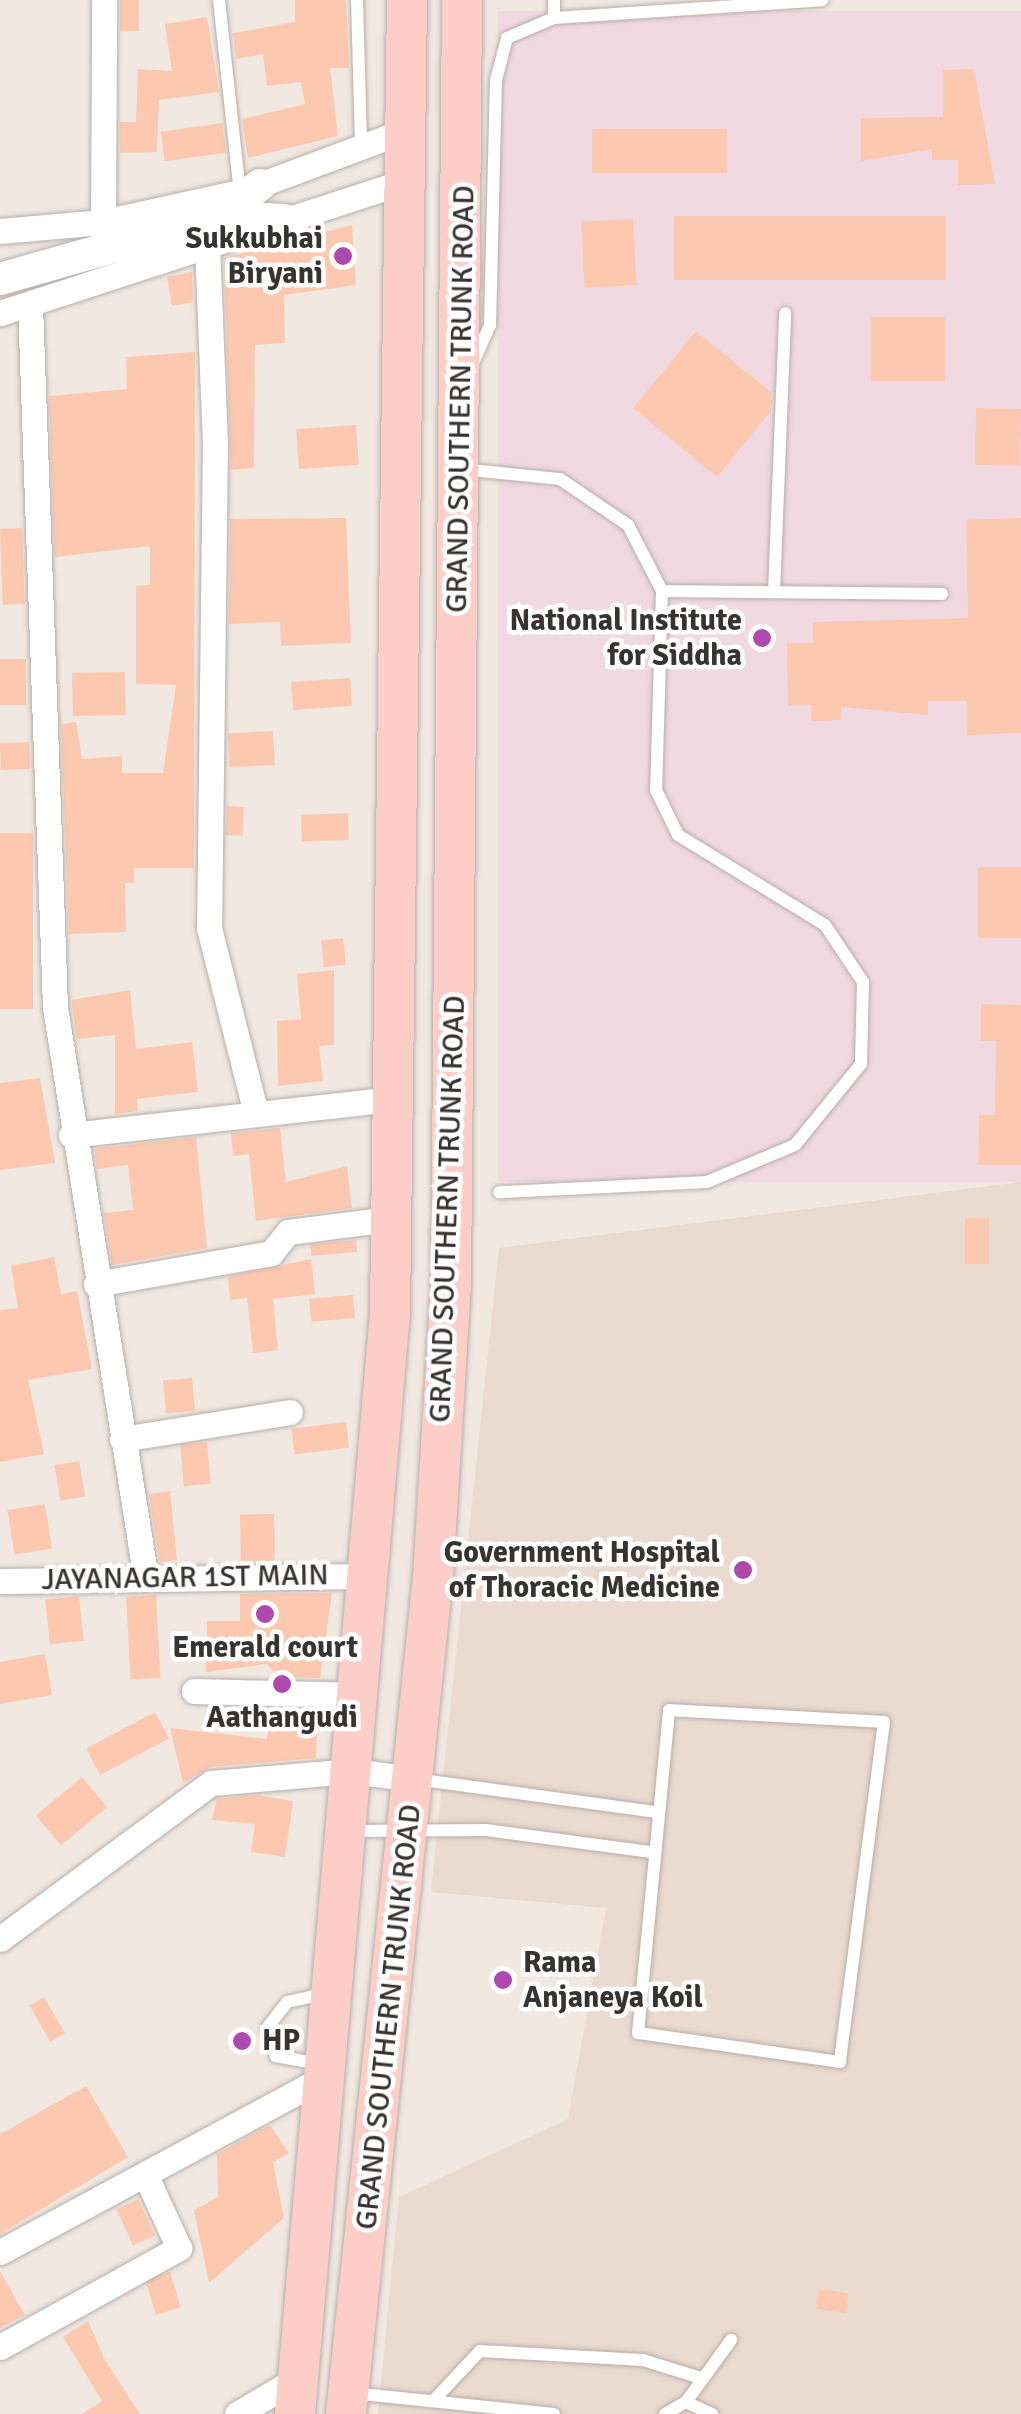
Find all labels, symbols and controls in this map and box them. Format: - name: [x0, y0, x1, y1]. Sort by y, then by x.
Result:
- street label: GRAND SOUTHERN TRUNK ROAD: [439, 185, 483, 613]
- place label: Sukkubhai Biryani: [186, 221, 323, 292]
- marker: Sukkubhai Biryani: [332, 245, 354, 267]
- place label: National Institute for Siddha: [510, 603, 742, 674]
- marker: National Institute for Siddha: [751, 627, 773, 649]
- street label: GRAND SOUTHERN TRUNK ROAD: [423, 995, 473, 1423]
- place label: Government Hospital of Thoracic Medicine: [444, 1535, 720, 1606]
- street label: JAYANAGAR 1ST MAIN: [41, 1557, 329, 1599]
- marker: Government Hospital of Thoracic Medicine: [730, 1557, 756, 1583]
- marker: Emerald court: [254, 1603, 276, 1625]
- place label: Emerald court: [172, 1630, 358, 1666]
- marker: Aathangudi: [271, 1673, 293, 1695]
- place label: Aathangudi: [206, 1700, 358, 1736]
- street label: GRAND SOUTHERN TRUNK ROAD: [349, 1803, 429, 2231]
- place label: Rama Anjaneya Koil: [523, 1945, 703, 2016]
- marker: Rama Anjaneya Koil: [492, 1969, 514, 1991]
- place label: HP: [262, 2023, 300, 2059]
- marker: HP: [231, 2030, 253, 2052]

